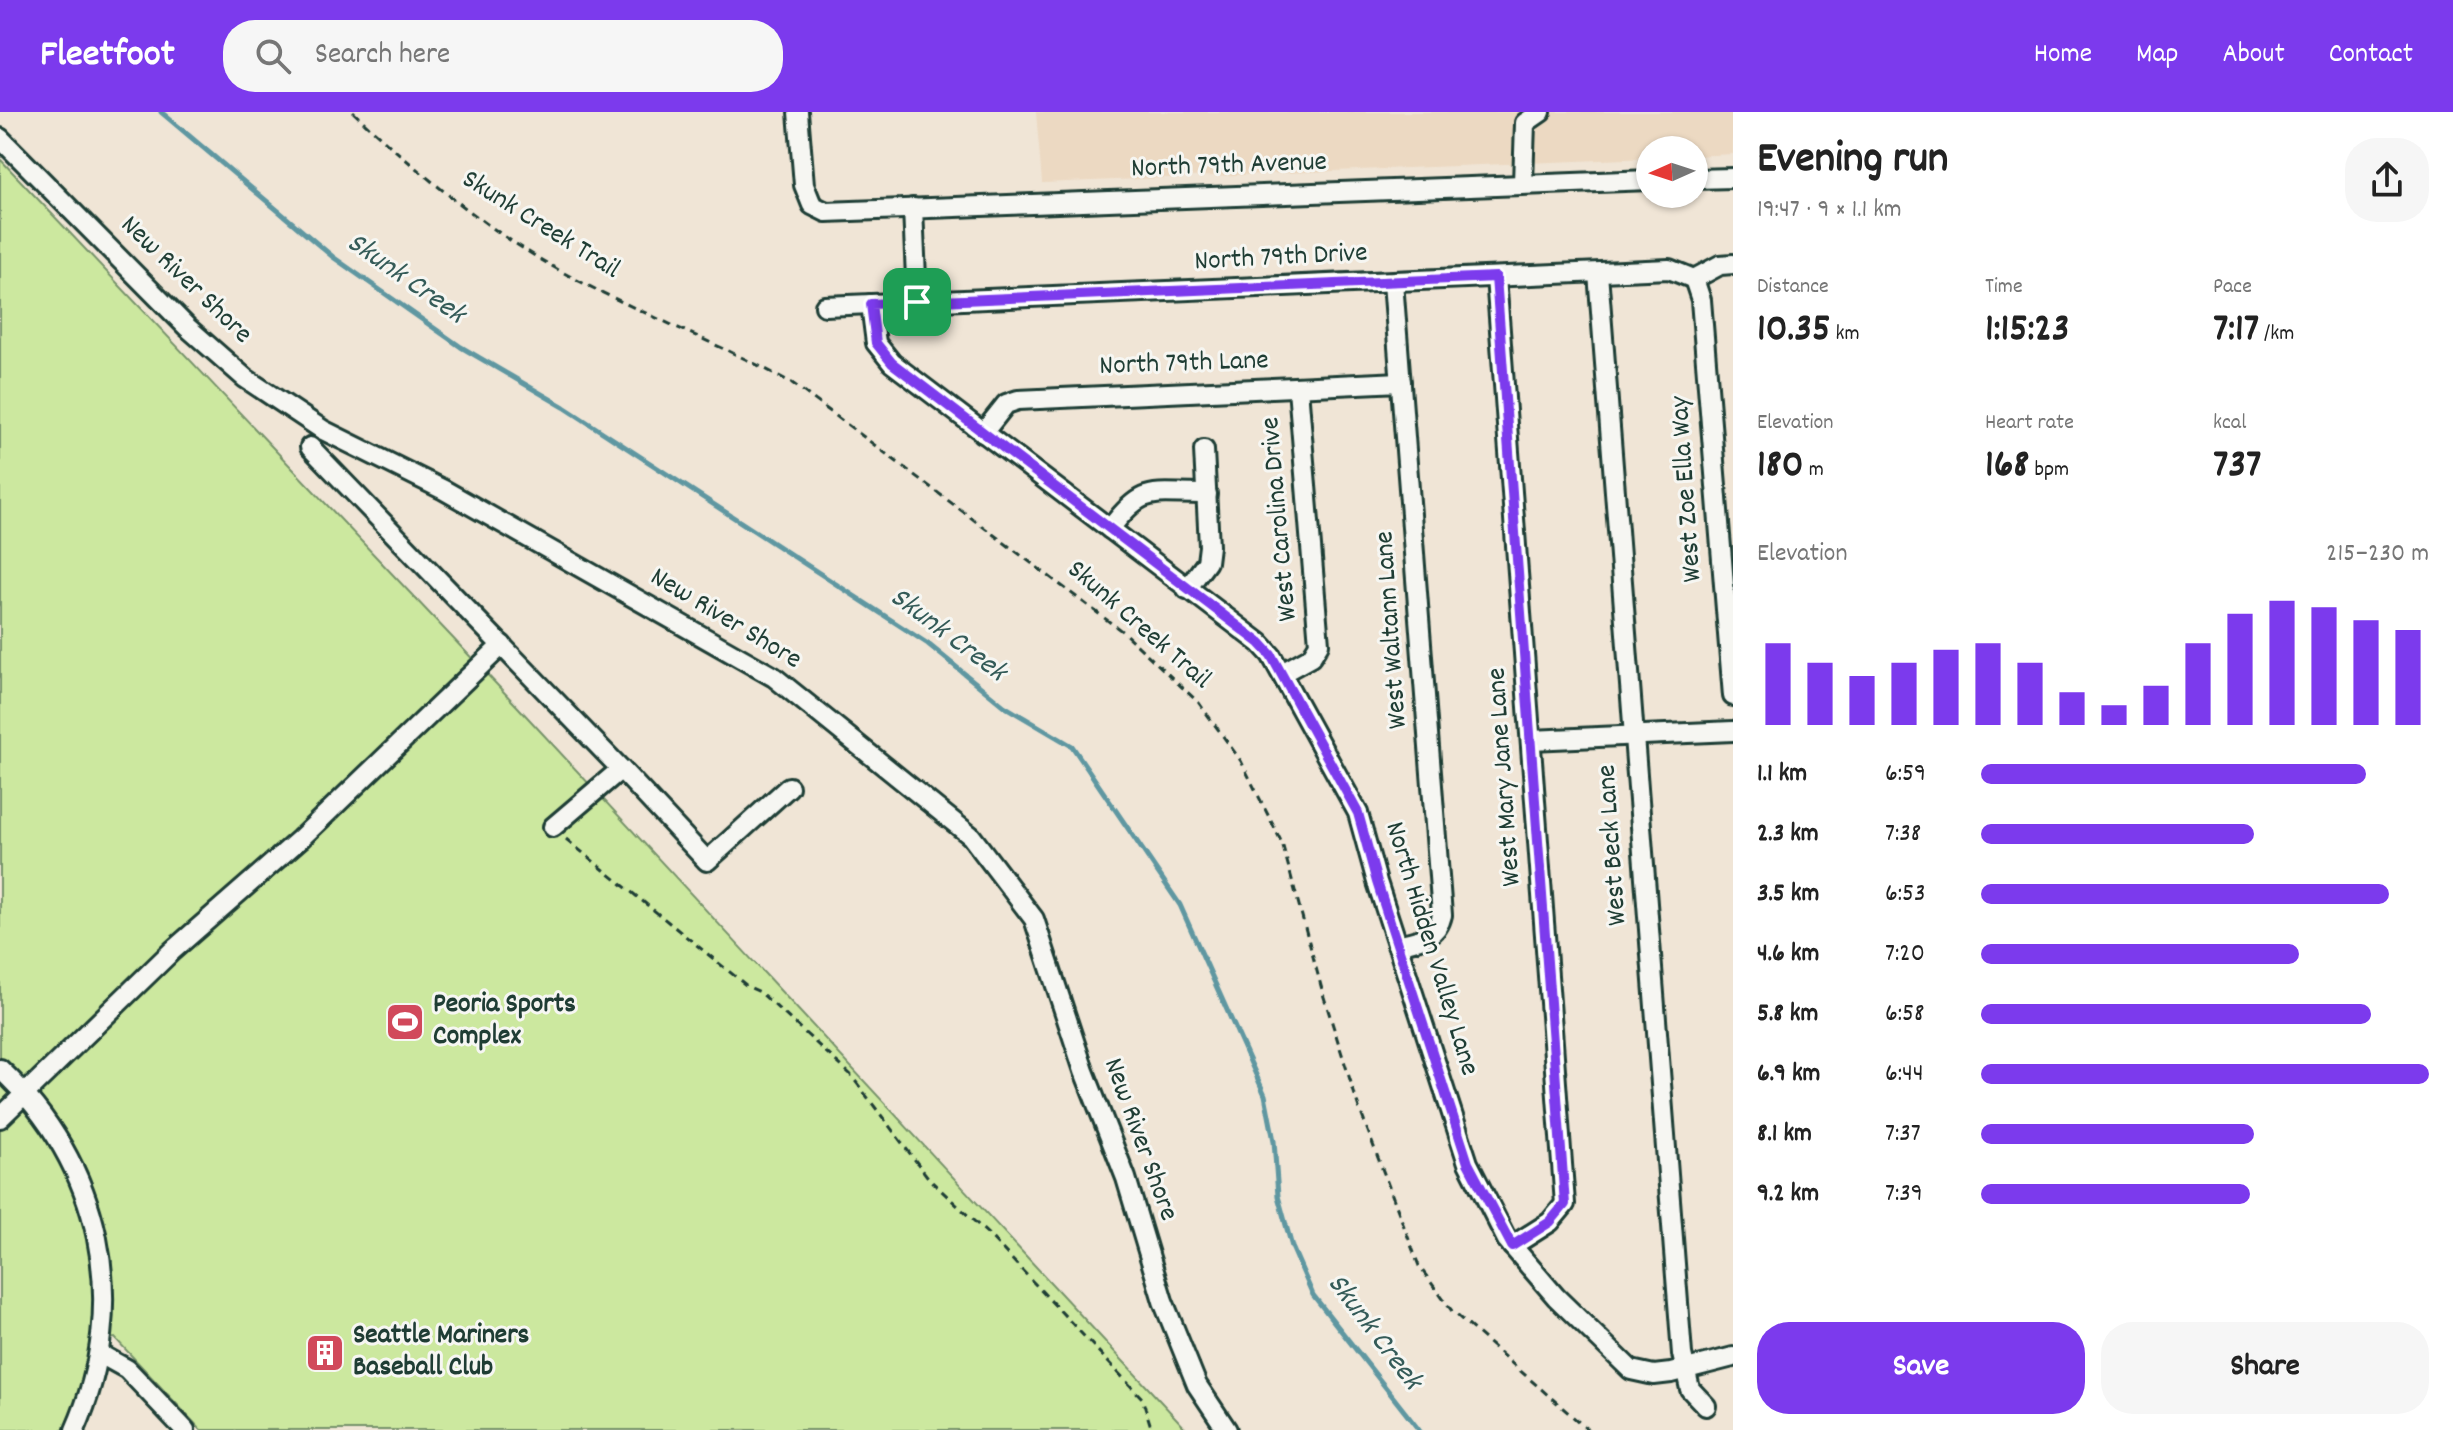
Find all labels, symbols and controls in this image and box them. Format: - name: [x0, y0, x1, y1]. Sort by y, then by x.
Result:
- search box: [223, 20, 783, 92]
- text: Fleetfoot: [40, 29, 175, 84]
- icon: search: [251, 34, 295, 78]
- text: Search here: [315, 35, 450, 78]
- text: Home: [2034, 36, 2092, 76]
- text: Map: [2136, 36, 2178, 76]
- text: About: [2222, 36, 2285, 76]
- text: Contact: [2329, 36, 2413, 76]
- text: Evening run: [1757, 130, 1948, 193]
- north arrow: [1636, 136, 1708, 208]
- map controls: [1636, 136, 1708, 208]
- button: share: [2345, 138, 2429, 222]
- street label: North 79th Avenue: [1130, 144, 1328, 190]
- street label: Skunk Creek Trail: [453, 161, 627, 291]
- text: 19:47 · 9 × 1.1 km: [1757, 192, 1902, 229]
- street label: New River Shore: [110, 207, 260, 355]
- water label: Skunk Creek: [337, 223, 475, 338]
- street label: North 79th Drive: [1193, 234, 1369, 284]
- pin: [883, 268, 951, 336]
- text: Distance: [1757, 272, 1829, 303]
- text: Time: [1985, 272, 2023, 303]
- text: Pace: [2213, 272, 2252, 303]
- icon: arrive: [895, 280, 939, 324]
- text: 10.35: [1757, 303, 1830, 360]
- text: 1:15:23: [1985, 303, 2070, 360]
- text: 7:17: [2213, 303, 2259, 360]
- text: km: [1830, 319, 1860, 350]
- text: /km: [2259, 319, 2295, 350]
- street label: North 79th Lane: [1099, 342, 1269, 388]
- street label: West Zoe Ella Way: [1661, 394, 1714, 583]
- text: Elevation: [1757, 408, 1834, 439]
- text: Heart rate: [1985, 408, 2074, 439]
- text: kcal: [2213, 408, 2246, 439]
- street label: West Carolina Drive: [1252, 415, 1310, 623]
- text: 180: [1757, 439, 1804, 496]
- text: 168: [1985, 439, 2029, 496]
- text: 737: [2213, 439, 2261, 496]
- text: m: [1804, 455, 1824, 486]
- text: bpm: [2029, 455, 2069, 486]
- street label: West Waltann Lane: [1366, 530, 1420, 730]
- text: Elevation: [1757, 536, 1847, 573]
- text: 215–230 m: [2326, 536, 2429, 573]
- street label: Skunk Creek Trail: [1057, 552, 1219, 700]
- street label: New River Shore: [642, 559, 808, 681]
- water label: Skunk Creek: [880, 578, 1016, 696]
- street label: West Mary Jane Lane: [1478, 666, 1534, 888]
- text: 1.1 km: [1757, 756, 1807, 793]
- text: 6:59: [1885, 756, 1926, 793]
- street label: West Beck Lane: [1588, 763, 1640, 927]
- text: 2.3 km: [1757, 816, 1819, 853]
- text: 7:38: [1885, 816, 1921, 853]
- street label: North Hidden Valley Lane: [1372, 817, 1488, 1081]
- text: 3.5 km: [1757, 876, 1819, 913]
- text: 6:53: [1885, 876, 1926, 913]
- text: 4.6 km: [1757, 936, 1819, 973]
- text: 7:20: [1885, 936, 1925, 973]
- place label: Peoria Sports Complex: [433, 986, 576, 1058]
- text: 5.8 km: [1757, 996, 1818, 1033]
- text: 6:58: [1885, 996, 1925, 1033]
- sports icon: Peoria Sports Complex: [384, 1001, 426, 1043]
- street label: New River Shore: [1091, 1053, 1187, 1227]
- text: 6.9 km: [1757, 1056, 1820, 1093]
- text: 6:44: [1885, 1056, 1924, 1093]
- text: 8.1 km: [1757, 1116, 1812, 1153]
- text: 7:37: [1885, 1116, 1921, 1153]
- text: 9.2 km: [1757, 1176, 1819, 1213]
- text: 7:39: [1885, 1176, 1923, 1213]
- water label: Skunk Creek: [1315, 1266, 1433, 1402]
- place label: Seattle Mariners Baseball Club: [353, 1317, 530, 1389]
- button: Save: [1757, 1322, 2085, 1414]
- button: Share: [2101, 1322, 2429, 1414]
- building icon: Seattle Mariners Baseball Club: [304, 1332, 346, 1374]

